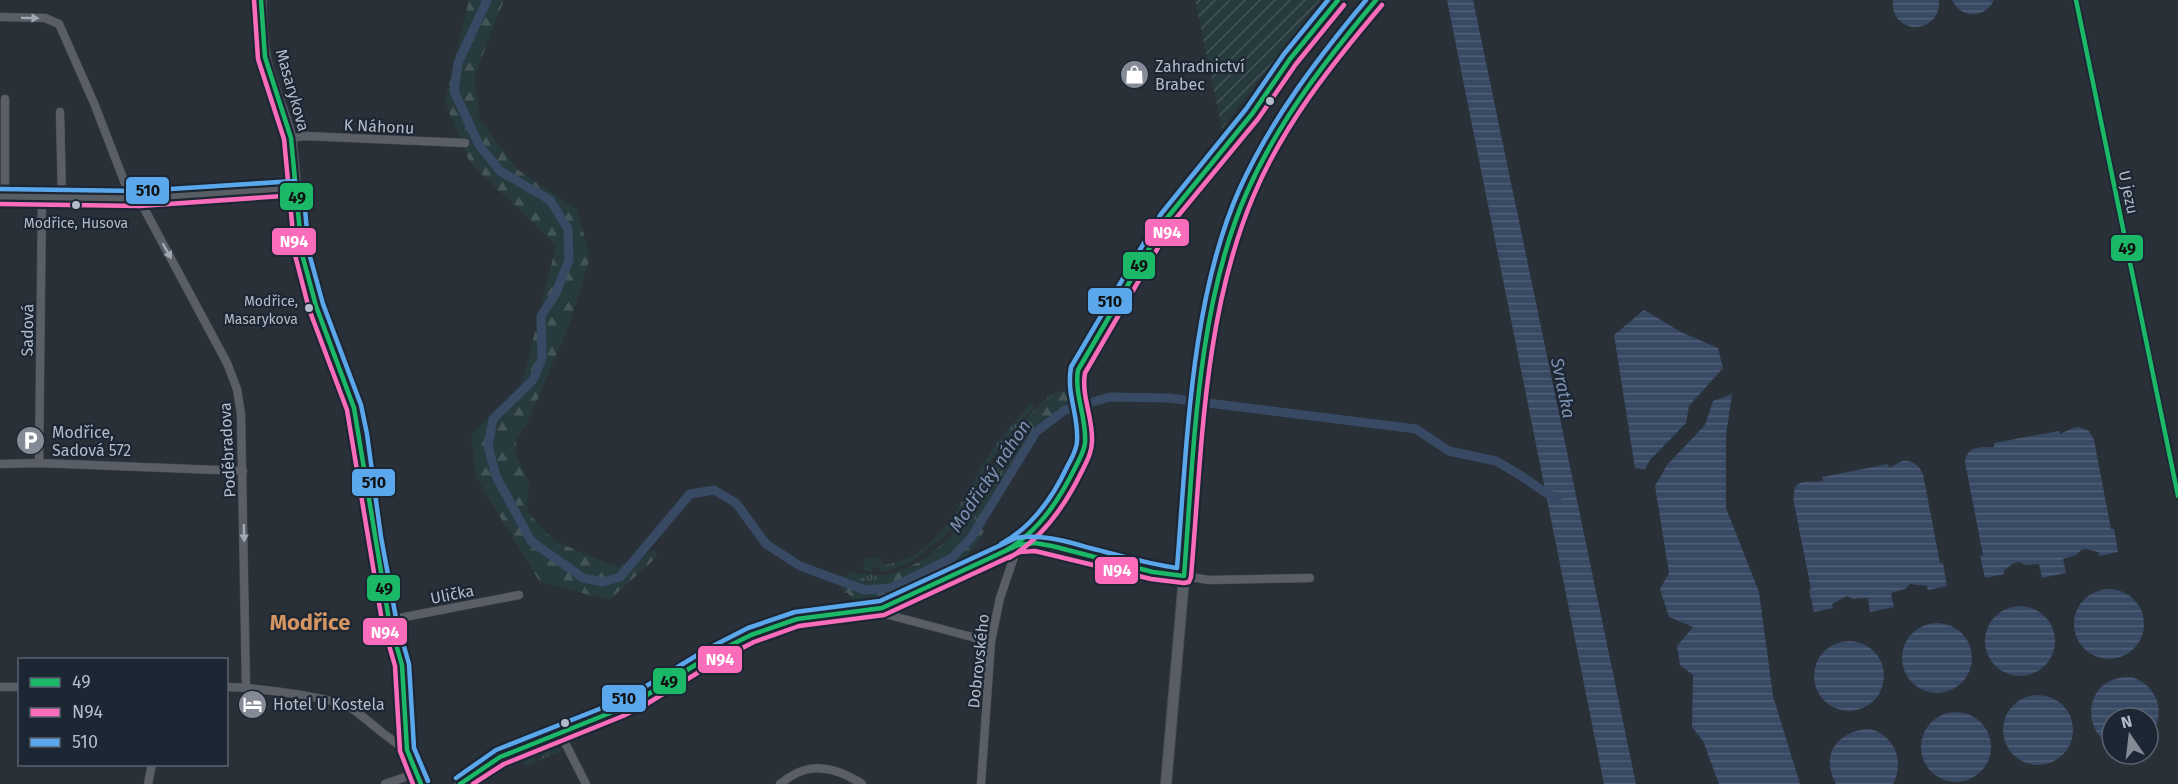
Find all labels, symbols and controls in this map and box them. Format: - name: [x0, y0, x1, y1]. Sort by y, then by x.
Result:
- one-way arrow: [21, 13, 40, 22]
- street label: Masarykova: [272, 47, 313, 133]
- place label: Zahradnictví Brabec: [1155, 57, 1245, 94]
- shop icon: Zahradnictví Brabec: [1118, 59, 1150, 91]
- unlabelled marker: [1264, 95, 1276, 107]
- street label: K Náhonu: [343, 115, 415, 138]
- street label: U jezu: [2115, 169, 2142, 216]
- line badge: 510: [125, 176, 170, 205]
- text: 510: [136, 181, 160, 200]
- line badge: 49: [279, 182, 314, 211]
- text: 49: [288, 188, 306, 207]
- marker: Modřice, Husova: [70, 199, 82, 211]
- place label: Modřice, Husova: [24, 215, 128, 232]
- line badge: N94: [1144, 218, 1190, 247]
- text: N94: [1153, 223, 1181, 242]
- line badge: N94: [271, 227, 317, 256]
- text: N94: [280, 232, 308, 251]
- line badge: 49: [2110, 234, 2144, 262]
- text: 49: [2118, 239, 2136, 258]
- one-way arrow: [162, 242, 172, 259]
- line badge: 49: [1122, 251, 1156, 280]
- text: 49: [1130, 256, 1148, 275]
- line badge: 510: [1087, 287, 1133, 315]
- text: 510: [1098, 292, 1122, 311]
- place label: Modřice, Masarykova: [224, 293, 298, 328]
- marker: Modřice, Masarykova: [303, 302, 315, 314]
- street label: Sadová: [18, 304, 37, 356]
- water label: Svratka: [1546, 355, 1580, 420]
- street label: Poděbradova: [216, 402, 239, 498]
- water label: Modřický náhon: [944, 416, 1036, 536]
- place label: Modřice, Sadová 572: [52, 423, 131, 460]
- parking icon: Modřice, Sadová 572: [15, 425, 47, 457]
- line badge: 510: [351, 468, 396, 497]
- text: 510: [362, 473, 386, 492]
- one-way arrow: [239, 524, 249, 543]
- line badge: N94: [1094, 556, 1139, 585]
- text: N94: [1103, 561, 1131, 580]
- line badge: 49: [366, 574, 401, 602]
- text: 49: [375, 579, 393, 598]
- street label: Ulička: [429, 581, 476, 608]
- district label: Modřice: [270, 609, 350, 636]
- street label: Dobrovského: [964, 613, 993, 709]
- line badge: N94: [362, 617, 408, 646]
- text: N94: [371, 623, 399, 642]
- line badge: N94: [697, 645, 743, 674]
- text: N94: [706, 650, 734, 669]
- legend: [18, 658, 228, 766]
- line badge: 49: [652, 667, 687, 695]
- text: 49: [72, 671, 91, 693]
- text: 49: [660, 672, 678, 691]
- line badge: 510: [601, 684, 647, 713]
- hotel icon: Hotel U Kostela: [236, 688, 268, 720]
- text: 510: [612, 689, 636, 708]
- place label: Hotel U Kostela: [273, 695, 385, 714]
- text: N94: [72, 701, 104, 723]
- north arrow: [2100, 706, 2160, 766]
- text: N: [2119, 711, 2134, 732]
- unlabelled marker: [559, 717, 571, 729]
- text: 510: [72, 731, 98, 753]

